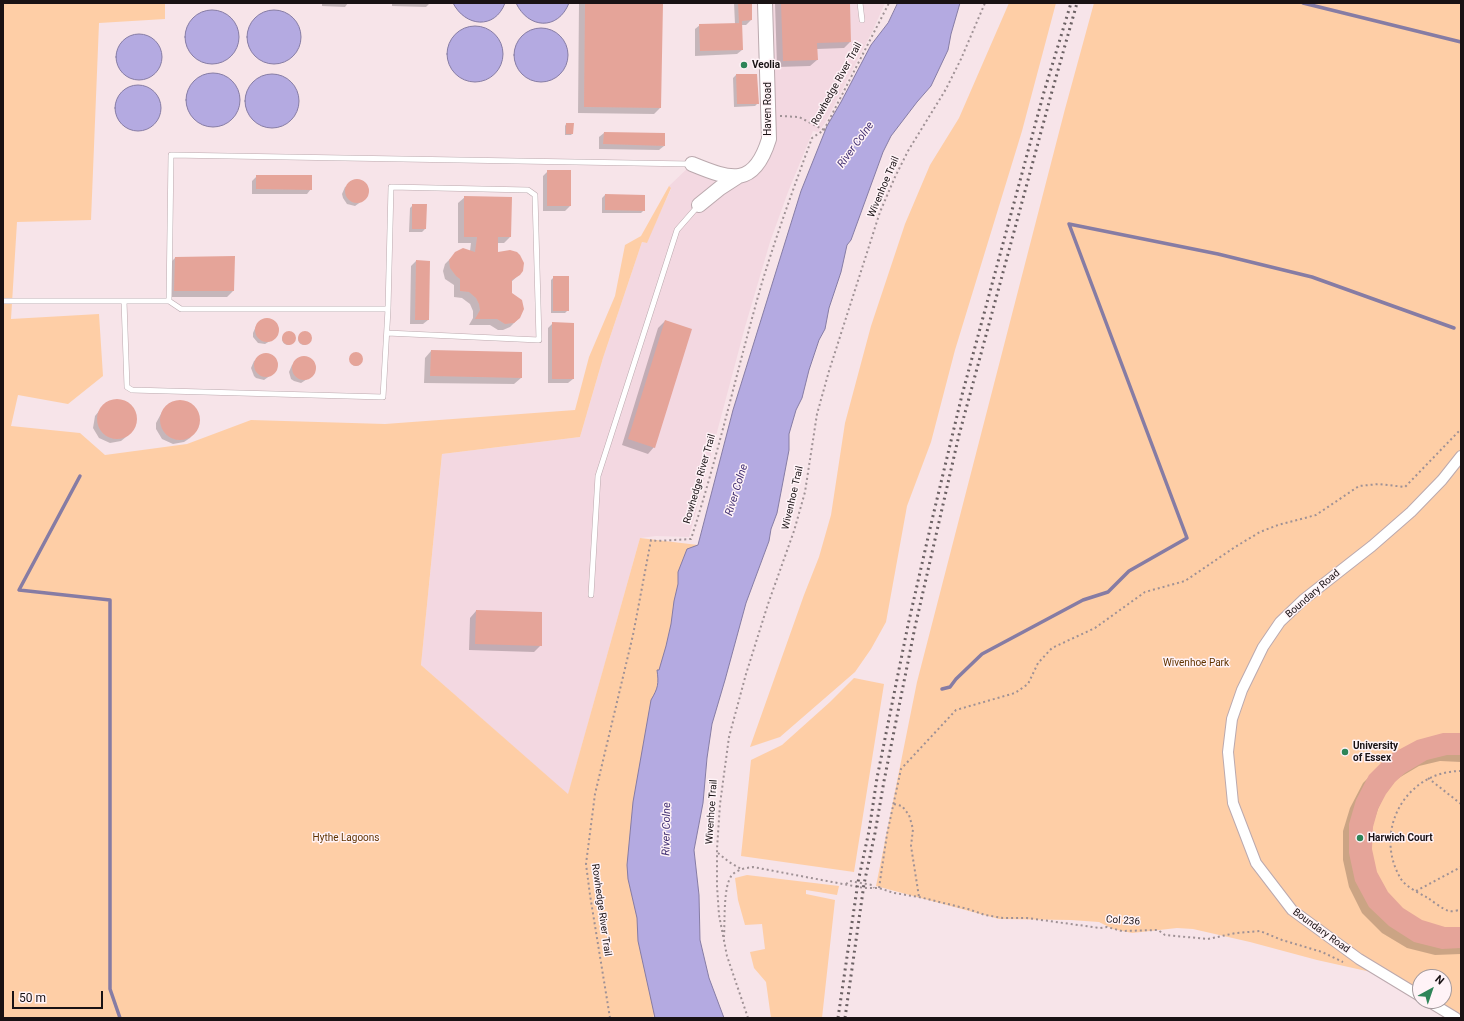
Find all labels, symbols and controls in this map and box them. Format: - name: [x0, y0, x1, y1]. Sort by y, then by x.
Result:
- street label: Rowhedge River Trail: [809, 40, 865, 128]
- place label: Veolia: [752, 59, 780, 71]
- marker: Veolia: [739, 60, 749, 70]
- street label: Haven Road: [762, 82, 774, 136]
- water label: River Colne: [835, 120, 877, 170]
- street label: Wivenhoe Trail: [866, 155, 902, 219]
- street label: Rowhedge River Trail: [681, 433, 719, 525]
- water label: River Colne: [723, 463, 751, 517]
- street label: Wivenhoe Trail: [780, 465, 806, 531]
- street label: Boundary Road: [1284, 567, 1342, 621]
- park label: Wivenhoe Park: [1163, 657, 1229, 669]
- place label: University of Essex: [1353, 740, 1398, 764]
- marker: University of Essex: [1340, 747, 1350, 757]
- street label: Wivenhoe Trail: [704, 779, 720, 845]
- water label: River Colne: [660, 802, 674, 856]
- park label: Hythe Lagoons: [313, 832, 379, 844]
- place label: Harwich Court: [1368, 832, 1433, 844]
- marker: Harwich Court: [1355, 833, 1365, 843]
- street label: Rowhedge River Trail: [589, 863, 613, 957]
- street label: Boundary Road: [1290, 906, 1352, 956]
- street label: Col 236: [1106, 914, 1140, 928]
- north arrow: [1412, 969, 1452, 1009]
- text: N: [1432, 973, 1447, 988]
- scale bar: [14, 983, 105, 1009]
- text: 50 m: [19, 991, 46, 1005]

